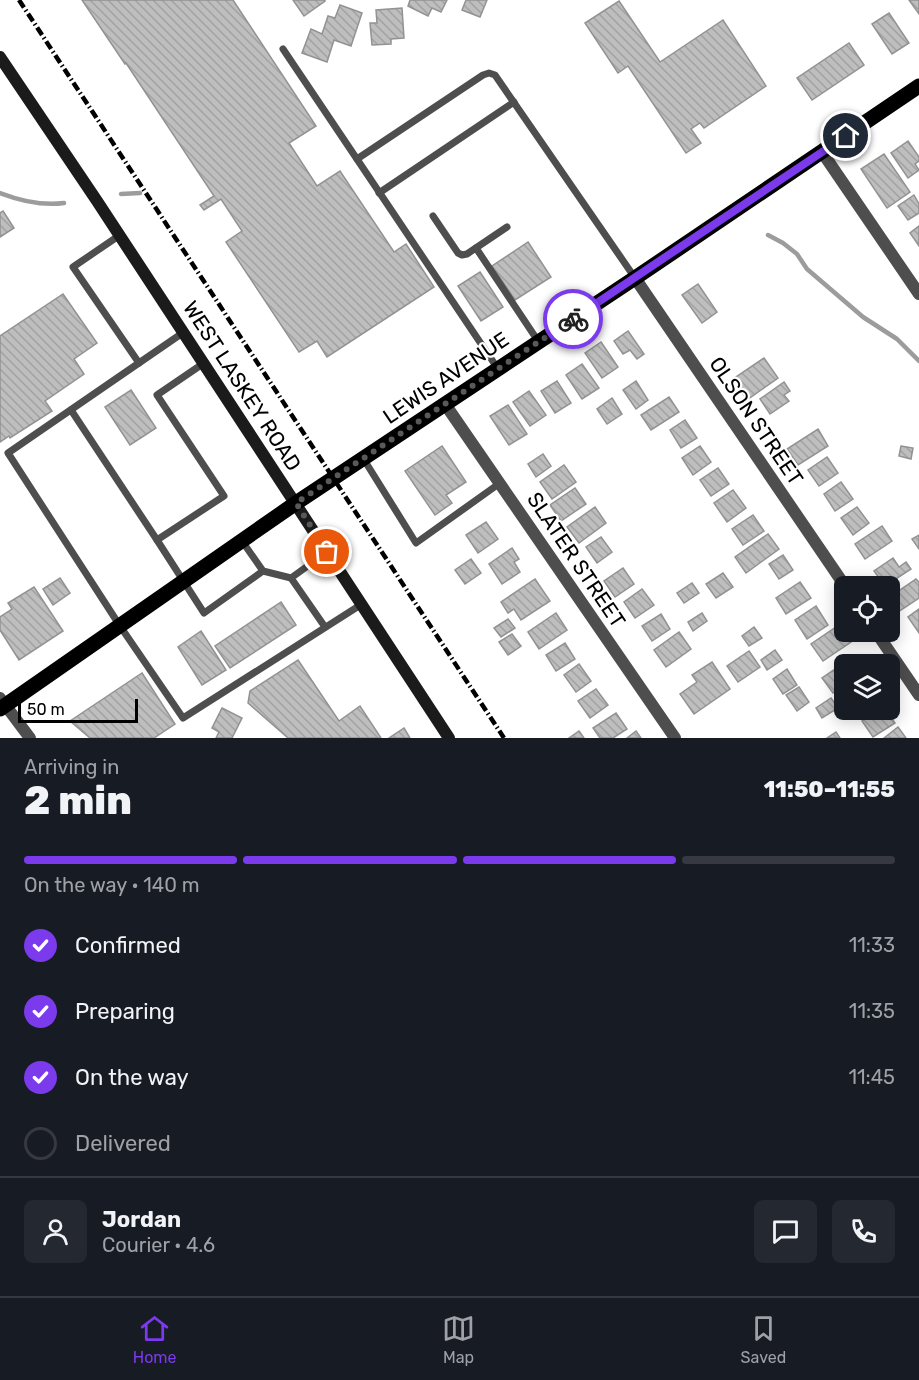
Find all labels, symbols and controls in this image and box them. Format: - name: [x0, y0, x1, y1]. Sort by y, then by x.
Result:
- pin: [820, 110, 871, 161]
- icon: home: [829, 119, 862, 152]
- courier: [543, 289, 603, 349]
- street label: WEST LASKEY ROAD: [178, 296, 307, 475]
- icon: bike: [557, 303, 590, 336]
- street label: LEWIS AVENUE: [378, 326, 513, 429]
- street label: OLSON STREET: [704, 352, 809, 490]
- street label: SLATER STREET: [522, 487, 631, 632]
- pin: [301, 526, 352, 577]
- icon: bag: [310, 535, 343, 568]
- map controls: [834, 576, 900, 720]
- button: locate: [834, 576, 900, 642]
- button: layers: [834, 654, 900, 720]
- scale bar: [18, 696, 138, 724]
- text: 50 m: [27, 700, 65, 719]
- text: Arriving in: [24, 755, 119, 779]
- text: 11:50–11:55: [764, 776, 895, 803]
- text: 2 min: [24, 778, 132, 824]
- text: On the way · 140 m: [24, 873, 200, 897]
- icon: check: [24, 929, 57, 962]
- text: Confirmed: [75, 932, 181, 959]
- text: 11:33: [849, 933, 895, 957]
- icon: check: [24, 995, 57, 1028]
- text: Preparing: [75, 998, 175, 1025]
- text: 11:35: [849, 999, 895, 1023]
- icon: check: [24, 1061, 57, 1094]
- text: On the way: [75, 1064, 189, 1091]
- text: 11:45: [848, 1065, 895, 1089]
- text: Delivered: [75, 1130, 171, 1157]
- button: person: [24, 1200, 87, 1263]
- button: chat: [754, 1200, 817, 1263]
- button: phone: [832, 1200, 895, 1263]
- text: Jordan: [102, 1206, 181, 1233]
- text: Courier · 4.6: [102, 1233, 215, 1257]
- tab: Home: [133, 1312, 177, 1367]
- tab: Map: [442, 1312, 475, 1367]
- tab: Saved: [741, 1312, 786, 1367]

